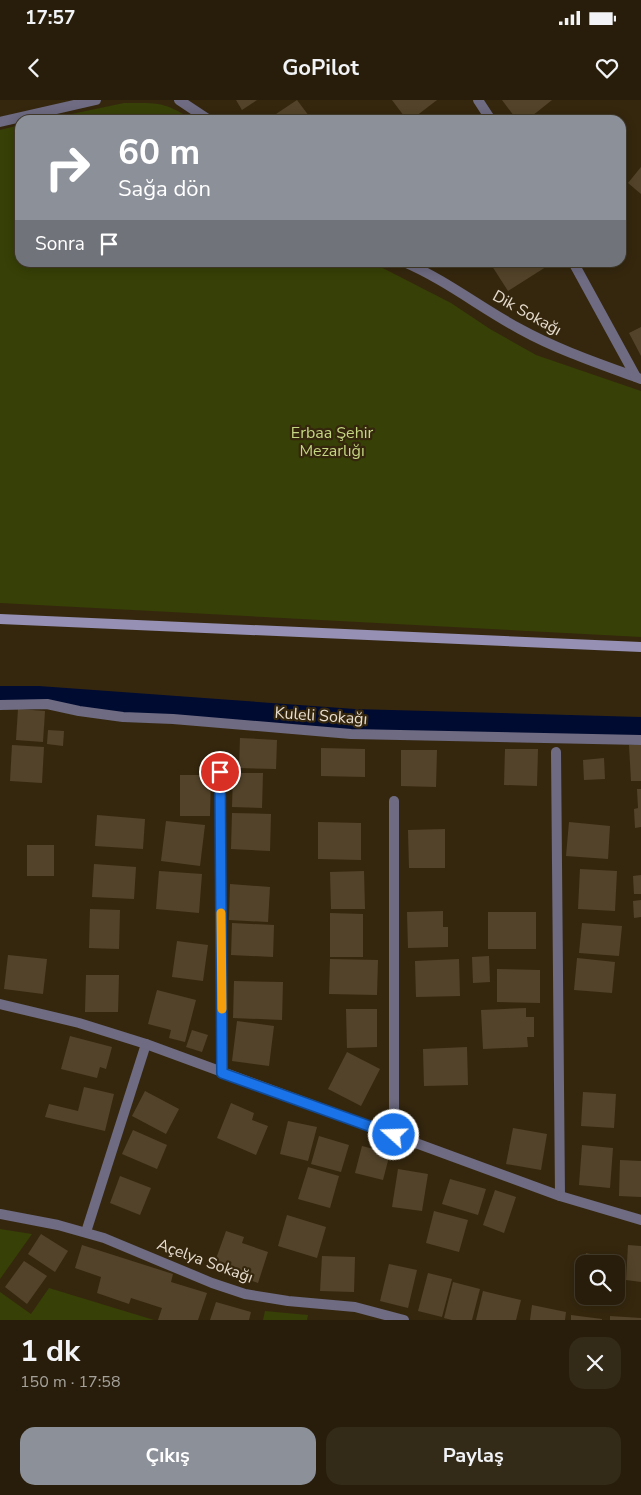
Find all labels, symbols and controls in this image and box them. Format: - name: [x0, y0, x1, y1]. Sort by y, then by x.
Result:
- text: 17:57: [25, 5, 75, 31]
- text: GoPilot: [282, 53, 359, 83]
- icon: back: [20, 54, 48, 82]
- icon: heart: [593, 54, 621, 82]
- text: 60 m: [118, 129, 200, 176]
- icon: right: [35, 135, 100, 200]
- text: Sağa dön: [118, 174, 211, 204]
- icon: arrive: [95, 230, 123, 258]
- text: Sonra: [35, 231, 85, 257]
- street label: Dik Sokağı: [488, 285, 566, 341]
- park label: Erbaa Şehir Mezarlığı: [291, 422, 373, 462]
- street label: Kuleli Sokağı: [274, 702, 368, 730]
- pin: [199, 751, 241, 793]
- icon: arrive: [206, 758, 234, 786]
- position arrow: [367, 1108, 419, 1160]
- street label: Açelya Sokağı: [154, 1233, 256, 1289]
- map controls: [575, 1255, 625, 1305]
- button: search: [575, 1255, 625, 1305]
- text: 1 dk: [20, 1331, 80, 1372]
- button: close: [569, 1337, 621, 1389]
- text: 150 m · 17:58: [20, 1371, 121, 1393]
- button: Çıkış: [20, 1427, 316, 1485]
- button: Paylaş: [326, 1427, 621, 1485]

